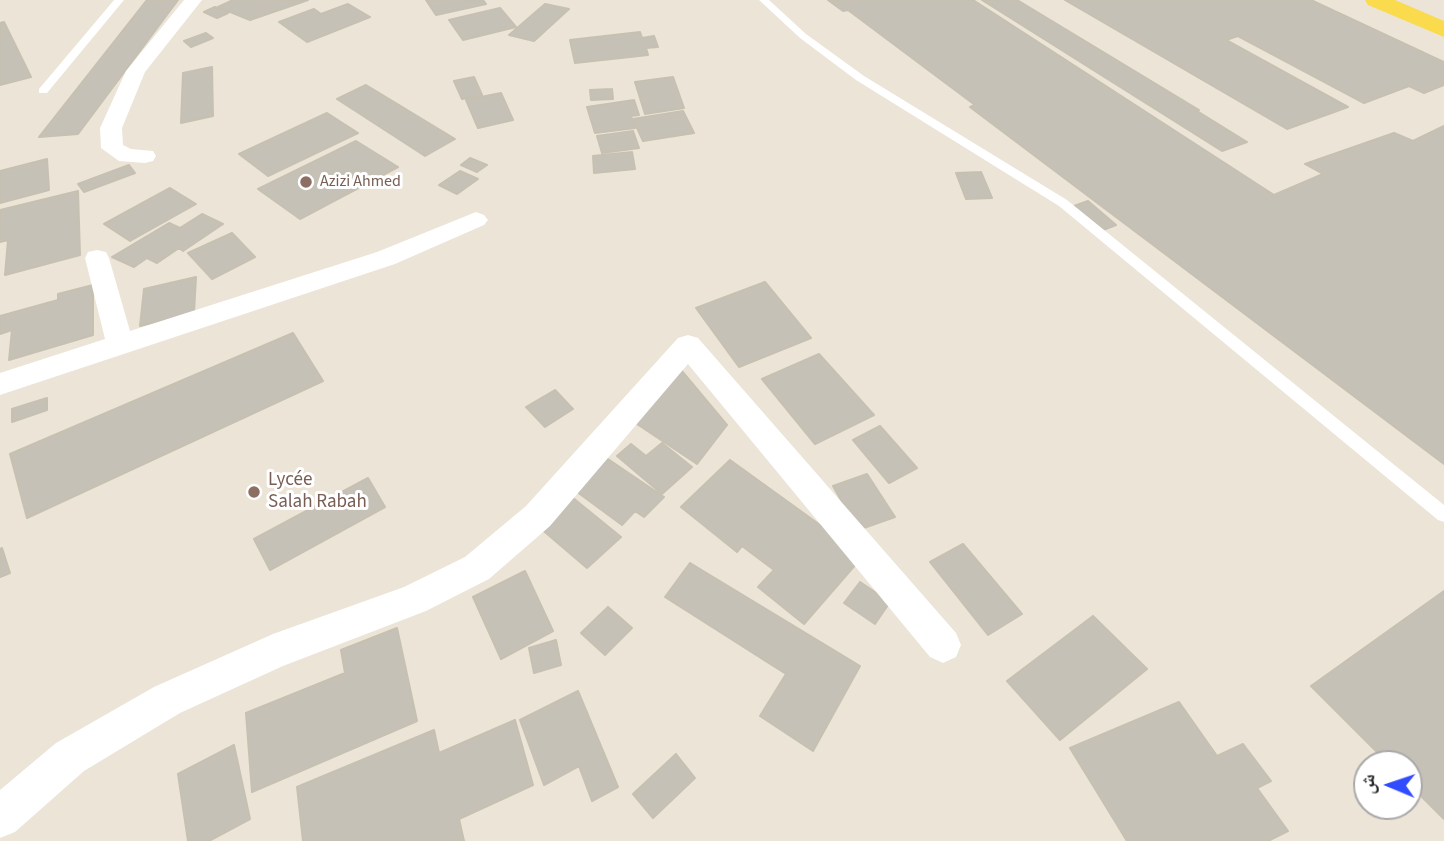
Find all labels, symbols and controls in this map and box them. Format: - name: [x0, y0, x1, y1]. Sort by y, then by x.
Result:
- place label: Azizi Ahmed: [320, 172, 401, 192]
- marker: Azizi Ahmed: [298, 174, 314, 190]
- place label: Lycée Salah Rabah: [268, 470, 367, 514]
- marker: Lycée Salah Rabah: [246, 484, 262, 500]
- north arrow: [1353, 750, 1423, 820]
- text: ش: [1355, 774, 1382, 795]

